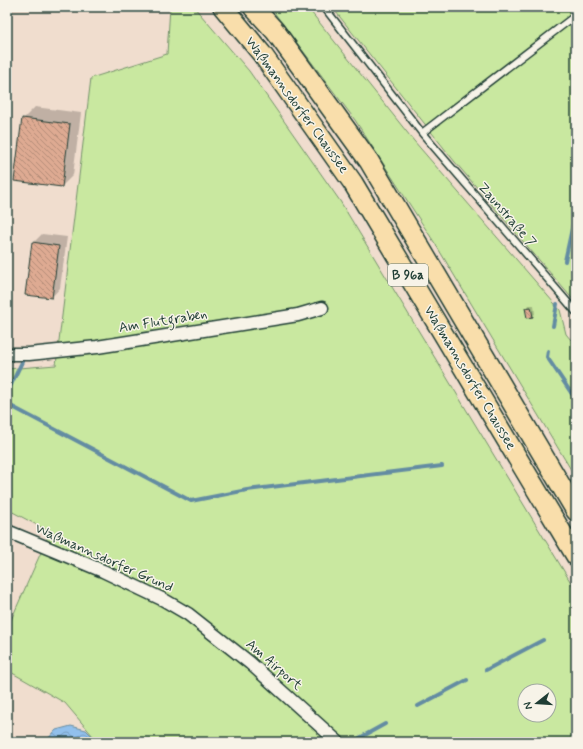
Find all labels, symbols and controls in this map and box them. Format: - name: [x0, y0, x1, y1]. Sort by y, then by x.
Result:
- street label: Waßmannsdorfer Chaussee: [241, 33, 353, 177]
- street label: Zaunstraße 7: [474, 179, 540, 252]
- road number: B 96a: [388, 264, 428, 286]
- street label: Waßmannsdorfer Chaussee: [420, 303, 520, 453]
- street label: Am Flutgraben: [117, 305, 209, 339]
- street label: Waßmannsdorfer Grund: [32, 519, 176, 597]
- street label: Am Airport: [242, 635, 307, 695]
- north arrow: [517, 683, 557, 723]
- text: N: [521, 700, 536, 711]

